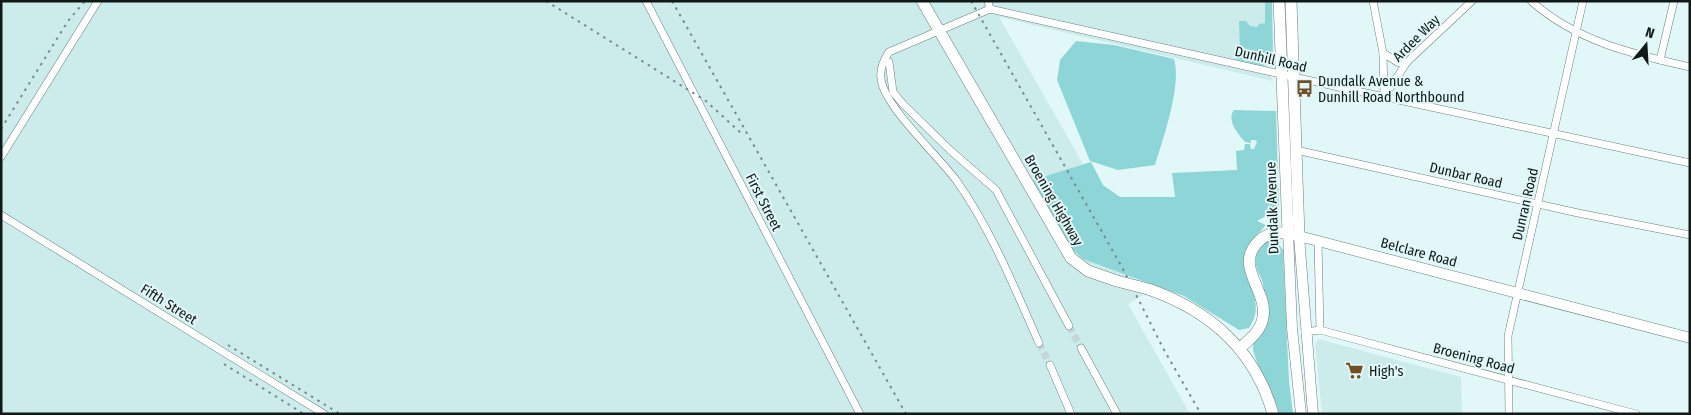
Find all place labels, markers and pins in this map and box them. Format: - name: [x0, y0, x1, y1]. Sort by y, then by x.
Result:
- place label: Dundalk Avenue & Dunhill Road Northbound: [1318, 73, 1464, 106]
- bus stop icon: Dundalk Avenue & Dunhill Road Northbound: [1294, 79, 1314, 99]
- supermarket icon: High's: [1345, 361, 1365, 381]
- place label: High's: [1369, 363, 1404, 380]

